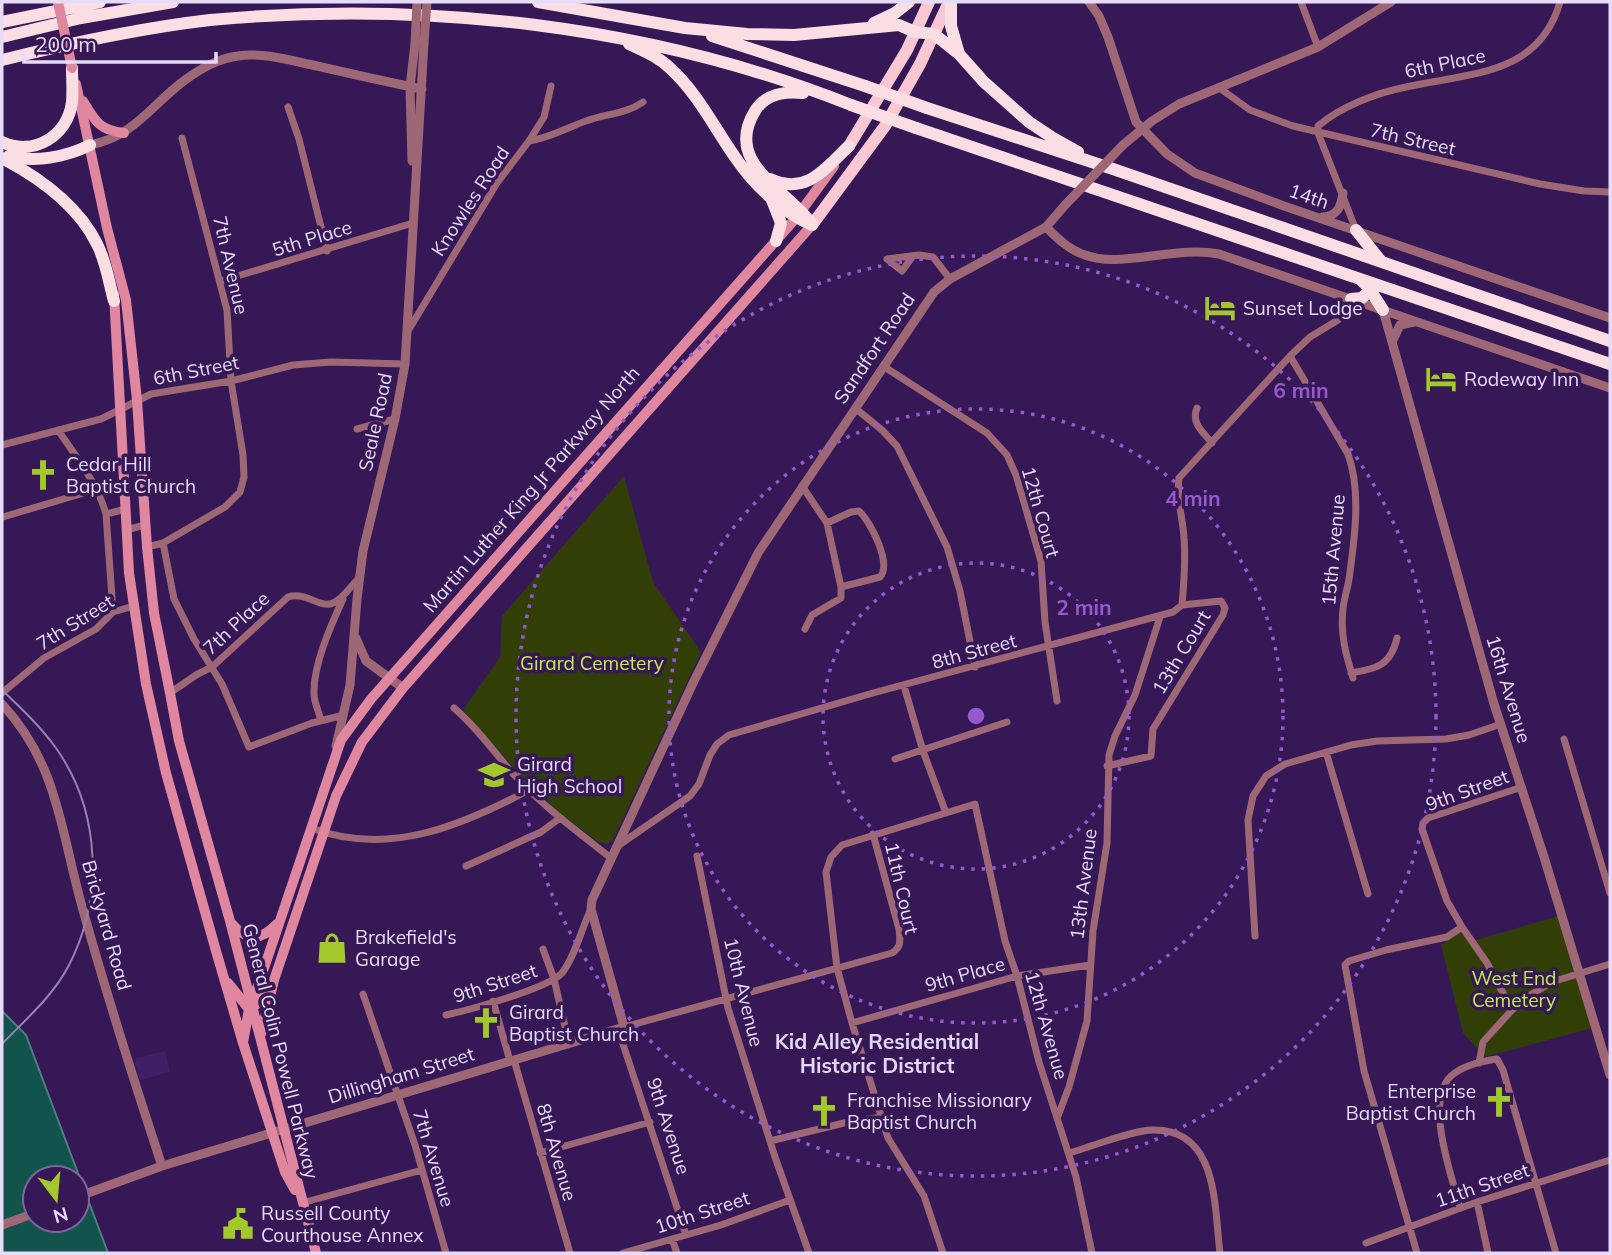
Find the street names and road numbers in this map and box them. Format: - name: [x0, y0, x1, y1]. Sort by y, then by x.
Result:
- street label: 6th Place: [1402, 43, 1488, 83]
- street label: 7th Street: [1368, 118, 1458, 161]
- street label: Knowles Road: [426, 142, 514, 260]
- street label: 14th: [1286, 178, 1332, 214]
- street label: 7th Avenue: [208, 213, 254, 317]
- street label: 5th Place: [269, 215, 355, 261]
- street label: Sandfort Road: [828, 288, 920, 408]
- street label: 6th Street: [151, 350, 241, 390]
- street label: Martin Luther King Jr Parkway North: [418, 361, 644, 617]
- street label: Seale Road: [353, 371, 397, 473]
- street label: 12th Court: [1017, 464, 1066, 561]
- street label: 15th Avenue: [1316, 493, 1350, 607]
- street label: 7th Place: [198, 586, 274, 660]
- street label: 7th Street: [32, 589, 118, 655]
- street label: 13th Court: [1147, 605, 1216, 698]
- street label: 8th Street: [929, 628, 1019, 674]
- street label: 16th Avenue: [1481, 632, 1537, 746]
- street label: 9th Street: [1422, 764, 1512, 816]
- street label: 13th Avenue: [1064, 827, 1102, 941]
- street label: 11th Court: [880, 840, 924, 937]
- street label: Brickyard Road: [77, 857, 137, 993]
- street label: General Colin Powell Parkway: [238, 921, 324, 1181]
- street label: 10th Avenue: [719, 935, 769, 1049]
- street label: 9th Place: [922, 951, 1008, 997]
- street label: 9th Street: [450, 958, 540, 1008]
- street label: 12th Avenue: [1020, 968, 1074, 1082]
- street label: Dillingham Street: [325, 1041, 477, 1109]
- street label: 9th Avenue: [642, 1075, 696, 1177]
- street label: 8th Avenue: [532, 1100, 582, 1204]
- street label: 7th Avenue: [408, 1107, 460, 1209]
- street label: 11th Street: [1432, 1158, 1533, 1212]
- street label: 10th Street: [652, 1185, 753, 1239]

